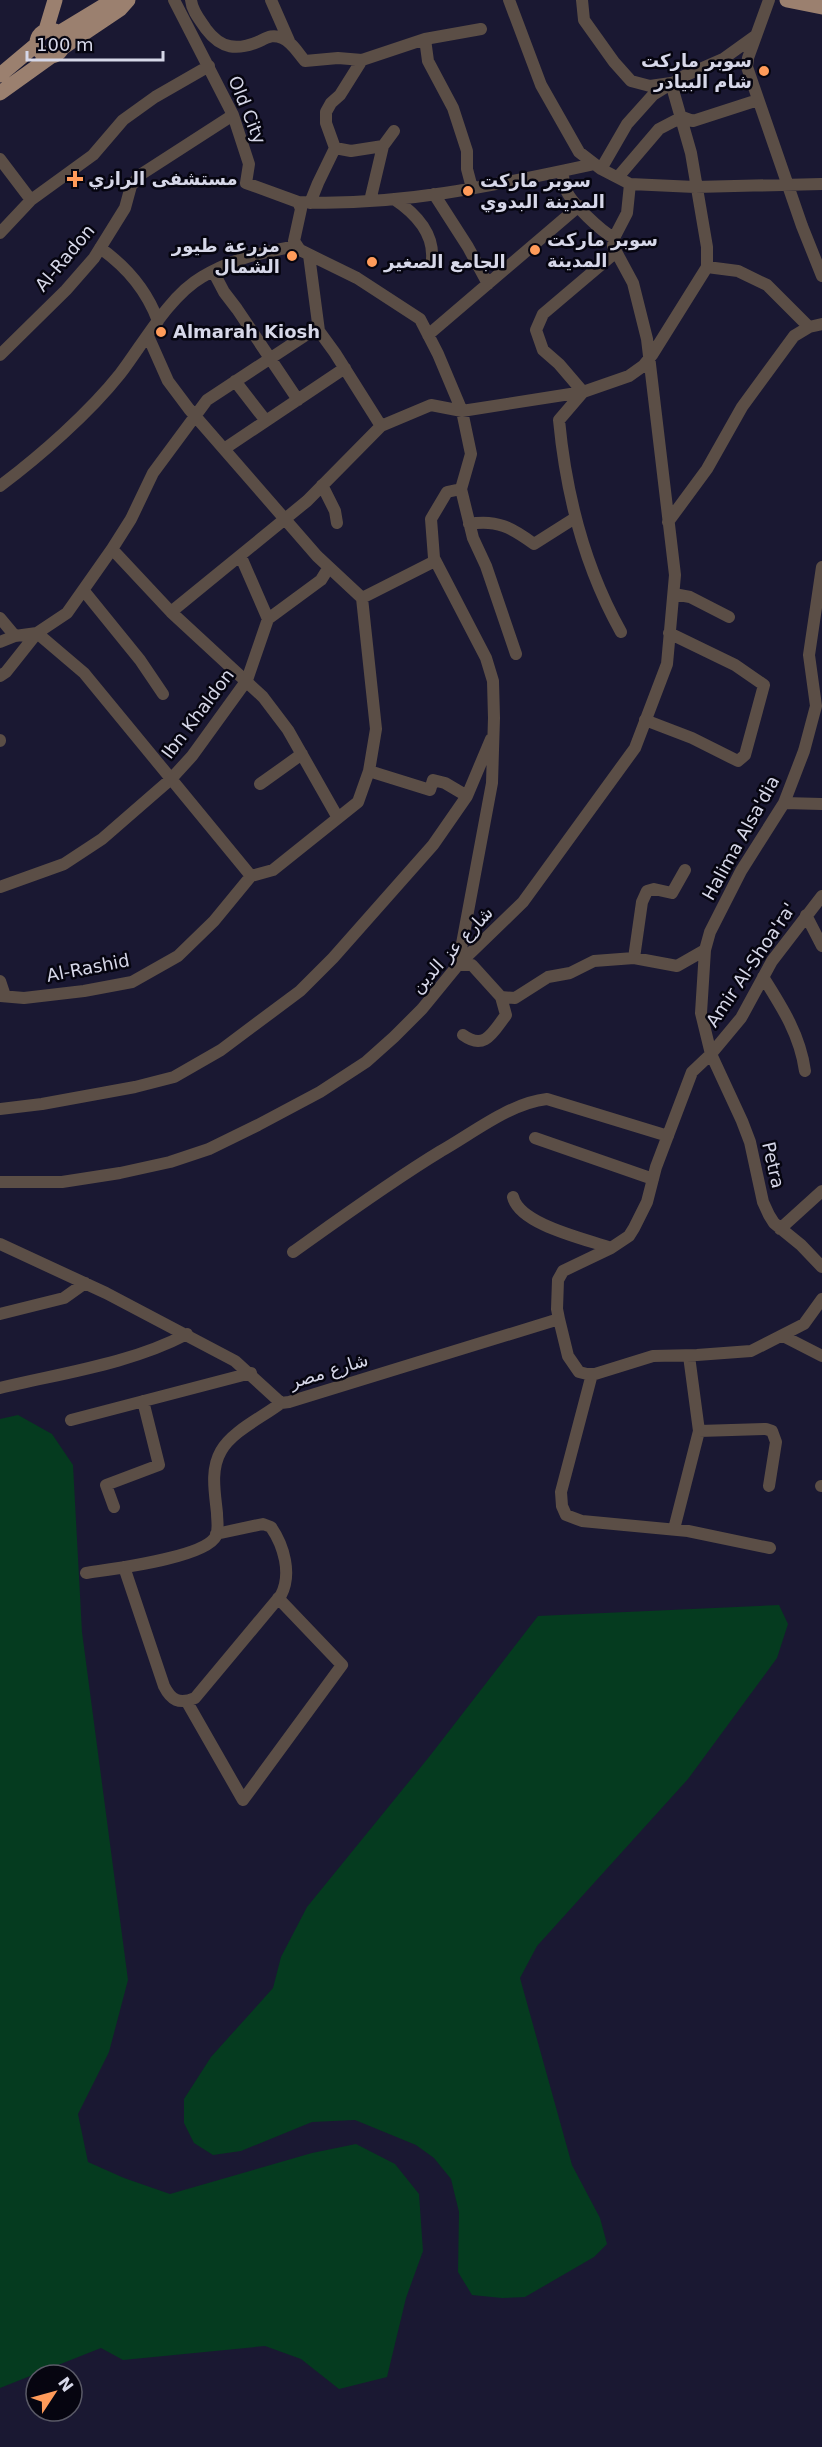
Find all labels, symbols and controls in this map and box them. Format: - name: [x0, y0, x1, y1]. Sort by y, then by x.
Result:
- scale bar: [27, 24, 164, 62]
- text: 100 m: [36, 34, 94, 55]
- place label: سوبر ماركت شام البيادر: [641, 50, 752, 92]
- marker: سوبر ماركت شام البيادر: [757, 64, 771, 78]
- street label: Old City: [224, 73, 271, 147]
- place label: مستشفى الرازي: [88, 168, 238, 190]
- marker: مستشفى الرازي: [66, 170, 84, 188]
- place label: سوبر ماركت المدينة البدوي: [480, 170, 605, 213]
- marker: سوبر ماركت المدينة البدوي: [461, 184, 475, 198]
- street label: Al-Radon: [31, 220, 99, 295]
- place label: سوبر ماركت المدينة: [547, 229, 658, 271]
- place label: مزرعة طيور الشمال: [171, 235, 280, 277]
- marker: سوبر ماركت المدينة: [528, 243, 542, 257]
- marker: مزرعة طيور الشمال: [285, 249, 299, 263]
- place label: الجامع الصغير: [383, 251, 506, 273]
- marker: الجامع الصغير: [365, 255, 379, 269]
- place label: Almarah Kiosh: [173, 321, 320, 342]
- marker: Almarah Kiosh: [154, 325, 168, 339]
- street label: Ibn Khaldon: [157, 665, 238, 763]
- street label: Halima Alsa'dia: [698, 772, 783, 904]
- street label: Amir Al-Shoa'ra': [701, 899, 800, 1031]
- street label: شارع عز الدين: [406, 902, 498, 998]
- street label: Al-Rashid: [45, 949, 131, 986]
- street label: Petra: [758, 1140, 789, 1190]
- street label: شارع مصر: [286, 1349, 371, 1394]
- north arrow: [24, 2363, 84, 2423]
- text: N: [54, 2373, 77, 2395]

